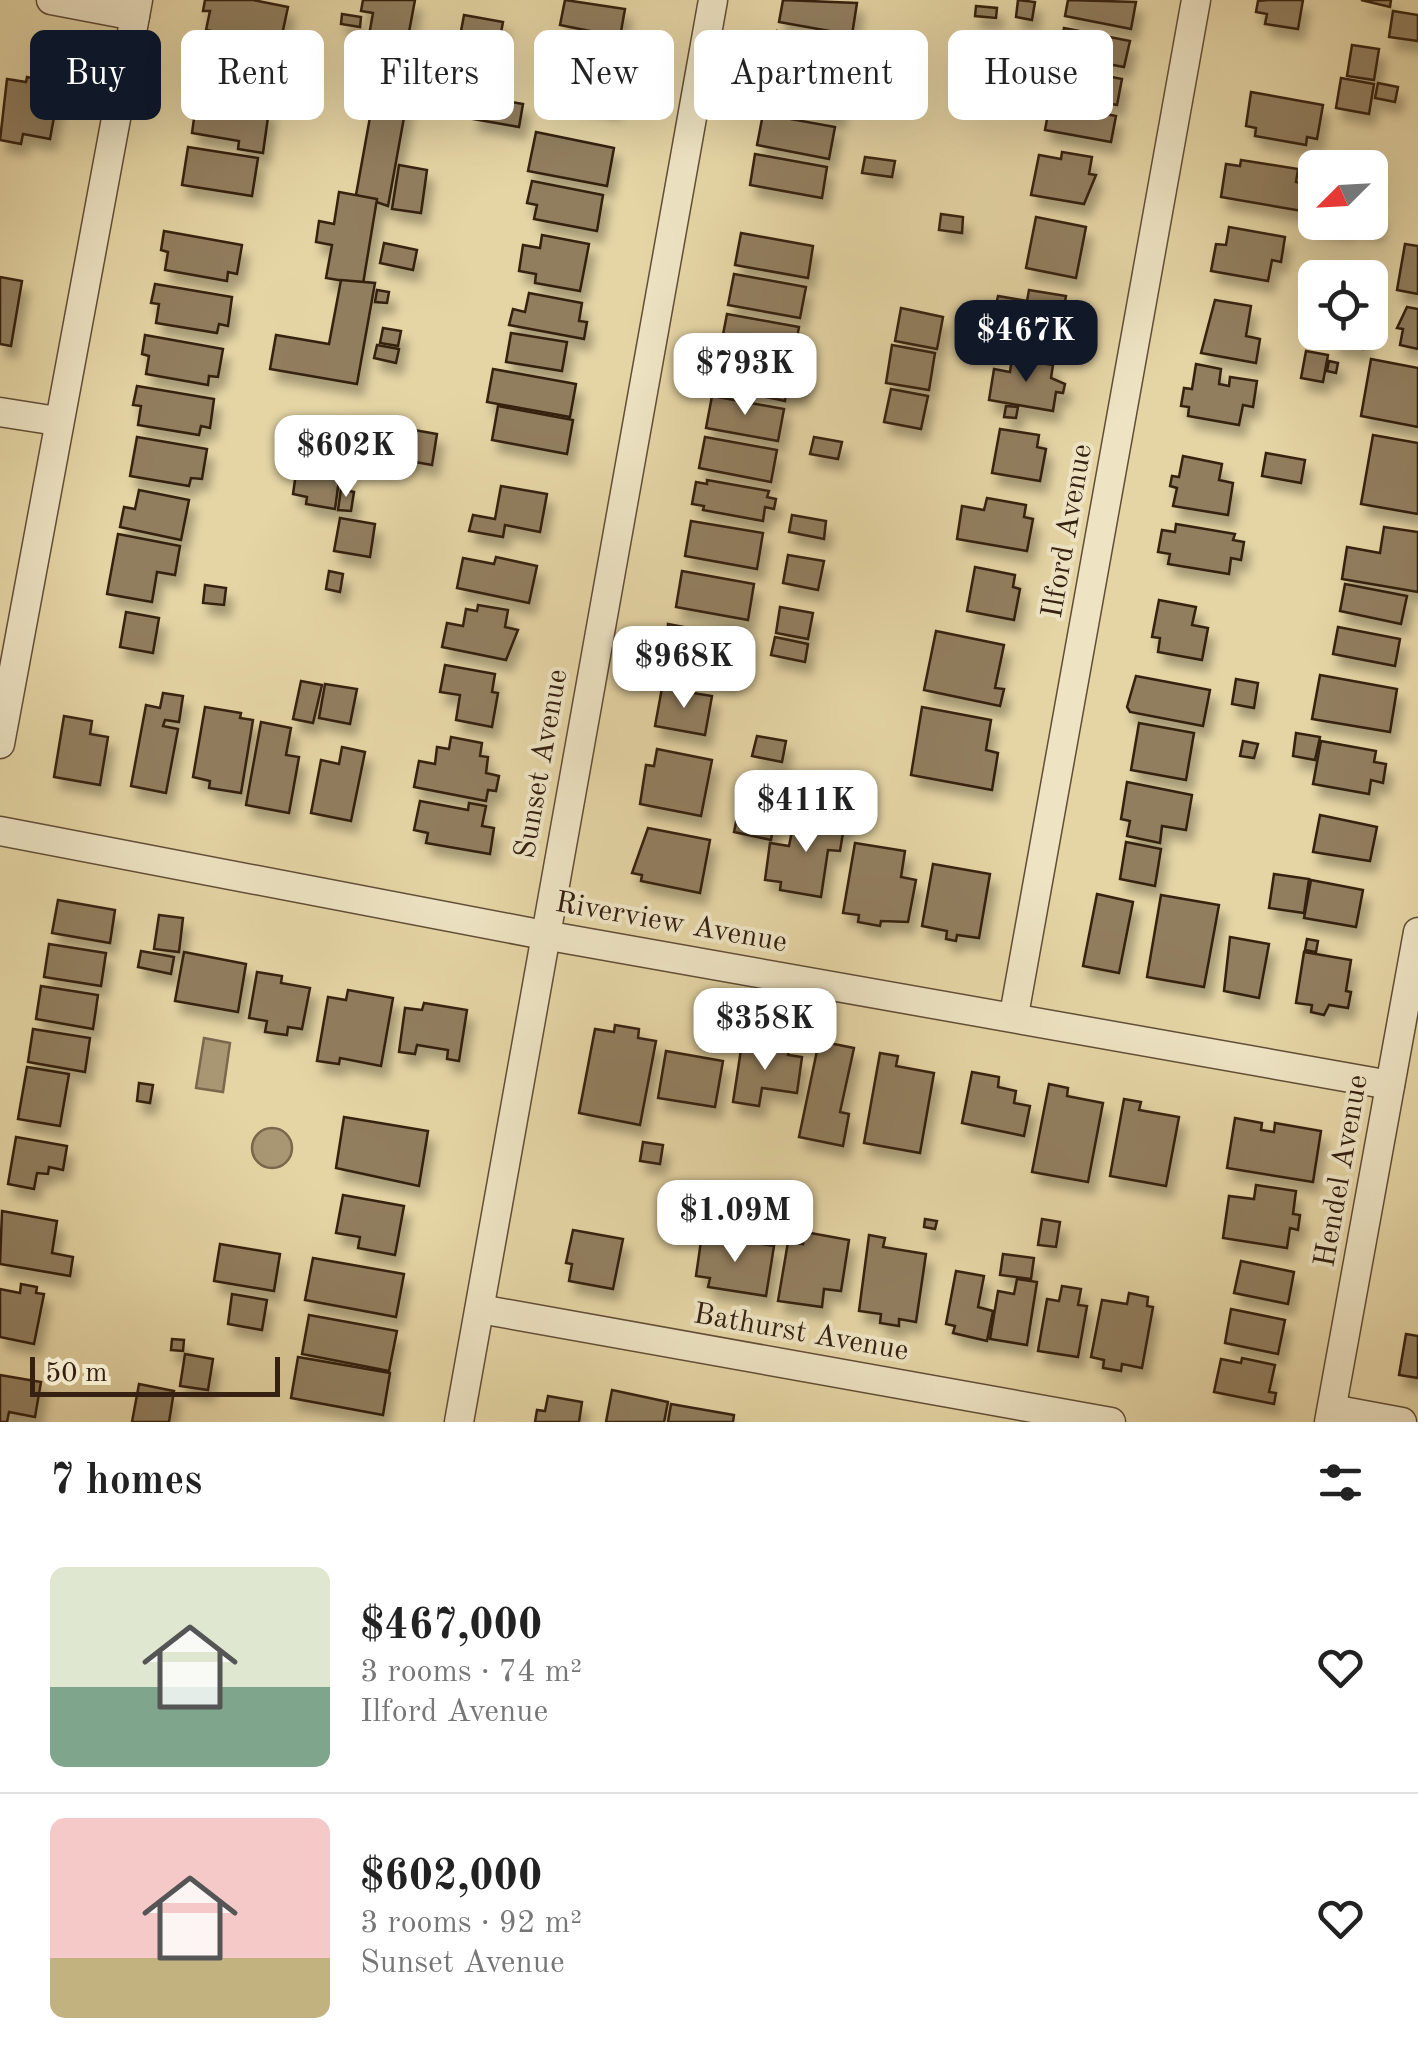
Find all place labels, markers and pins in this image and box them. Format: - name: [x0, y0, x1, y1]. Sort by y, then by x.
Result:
- pin: $467K: [956, 300, 1096, 385]
- pin: $793K: [675, 333, 815, 418]
- pin: $602K: [276, 415, 416, 500]
- pin: $968K: [614, 626, 754, 711]
- pin: $411K: [736, 770, 876, 855]
- pin: $358K: [695, 988, 835, 1073]
- pin: $1.09M: [654, 1180, 816, 1265]

